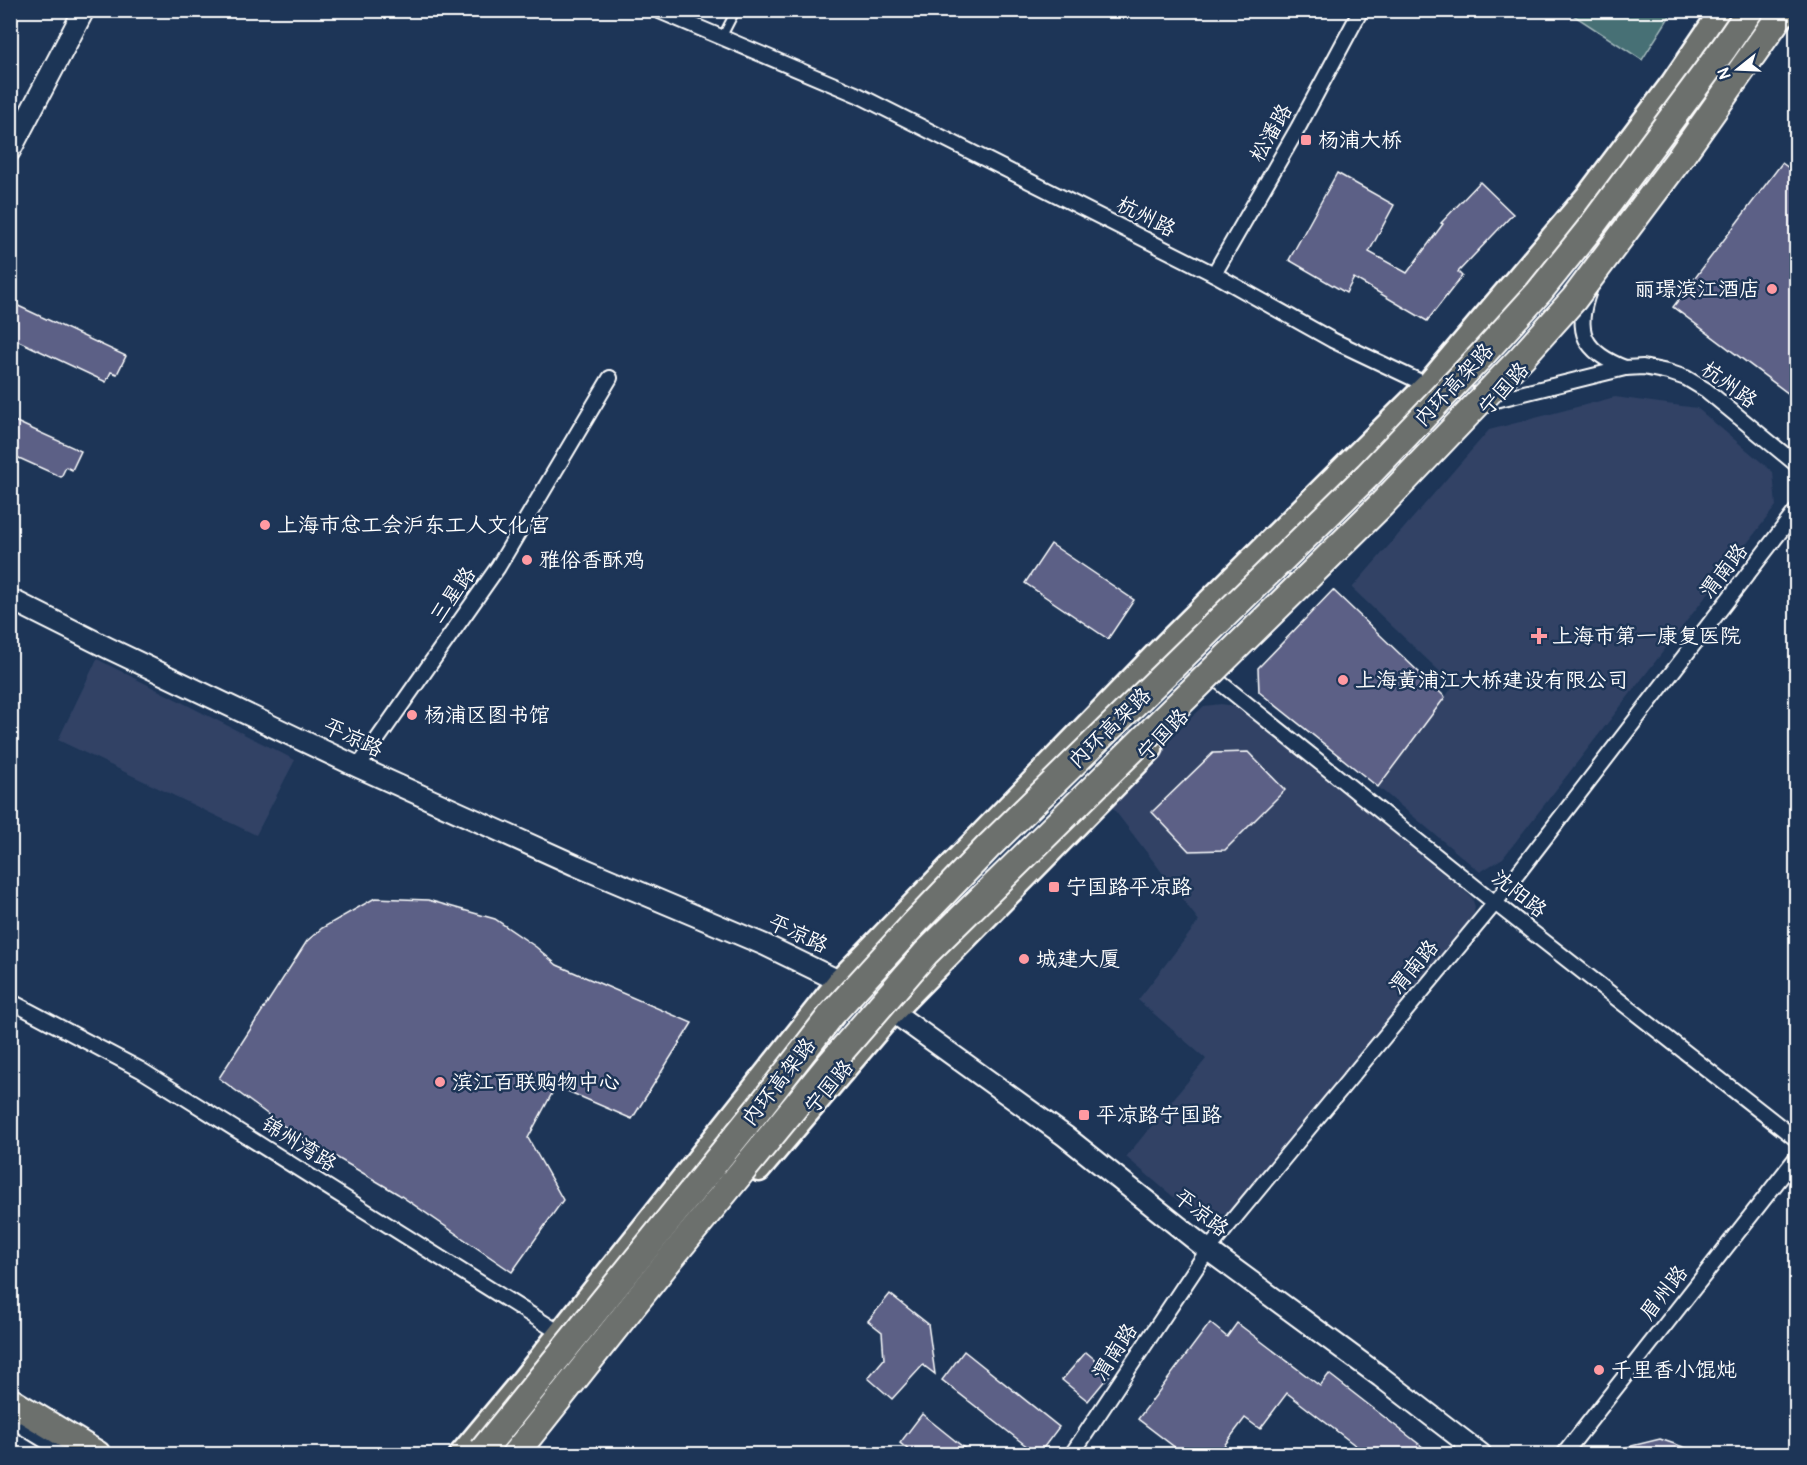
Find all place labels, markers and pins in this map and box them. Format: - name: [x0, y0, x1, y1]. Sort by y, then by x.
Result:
- place label: 杨浦大桥: [1318, 127, 1402, 154]
- marker: 杨浦大桥: [1299, 133, 1313, 147]
- place label: 丽璟滨江酒店: [1634, 276, 1760, 303]
- marker: 丽璟滨江酒店: [1765, 282, 1779, 296]
- place label: 上海市总工会沪东工人文化宫: [277, 512, 550, 539]
- marker: 上海市总工会沪东工人文化宫: [258, 518, 272, 532]
- place label: 雅俗香酥鸡: [539, 547, 644, 574]
- marker: 雅俗香酥鸡: [520, 553, 534, 567]
- place label: 上海市第一康复医院: [1552, 623, 1741, 650]
- marker: 上海市第一康复医院: [1530, 627, 1548, 645]
- place label: 上海黄浦江大桥建设有限公司: [1355, 667, 1628, 694]
- marker: 上海黄浦江大桥建设有限公司: [1336, 673, 1350, 687]
- place label: 杨浦区图书馆: [424, 702, 550, 729]
- marker: 杨浦区图书馆: [405, 708, 419, 722]
- place label: 宁国路平凉路: [1066, 874, 1192, 901]
- marker: 宁国路平凉路: [1047, 880, 1061, 894]
- place label: 城建大厦: [1036, 946, 1120, 973]
- marker: 城建大厦: [1017, 952, 1031, 966]
- place label: 滨江百联购物中心: [452, 1069, 620, 1096]
- marker: 滨江百联购物中心: [433, 1075, 447, 1089]
- place label: 平凉路宁国路: [1096, 1102, 1222, 1129]
- marker: 平凉路宁国路: [1077, 1108, 1091, 1122]
- place label: 千里香小馄炖: [1611, 1357, 1737, 1384]
- marker: 千里香小馄炖: [1592, 1363, 1606, 1377]

